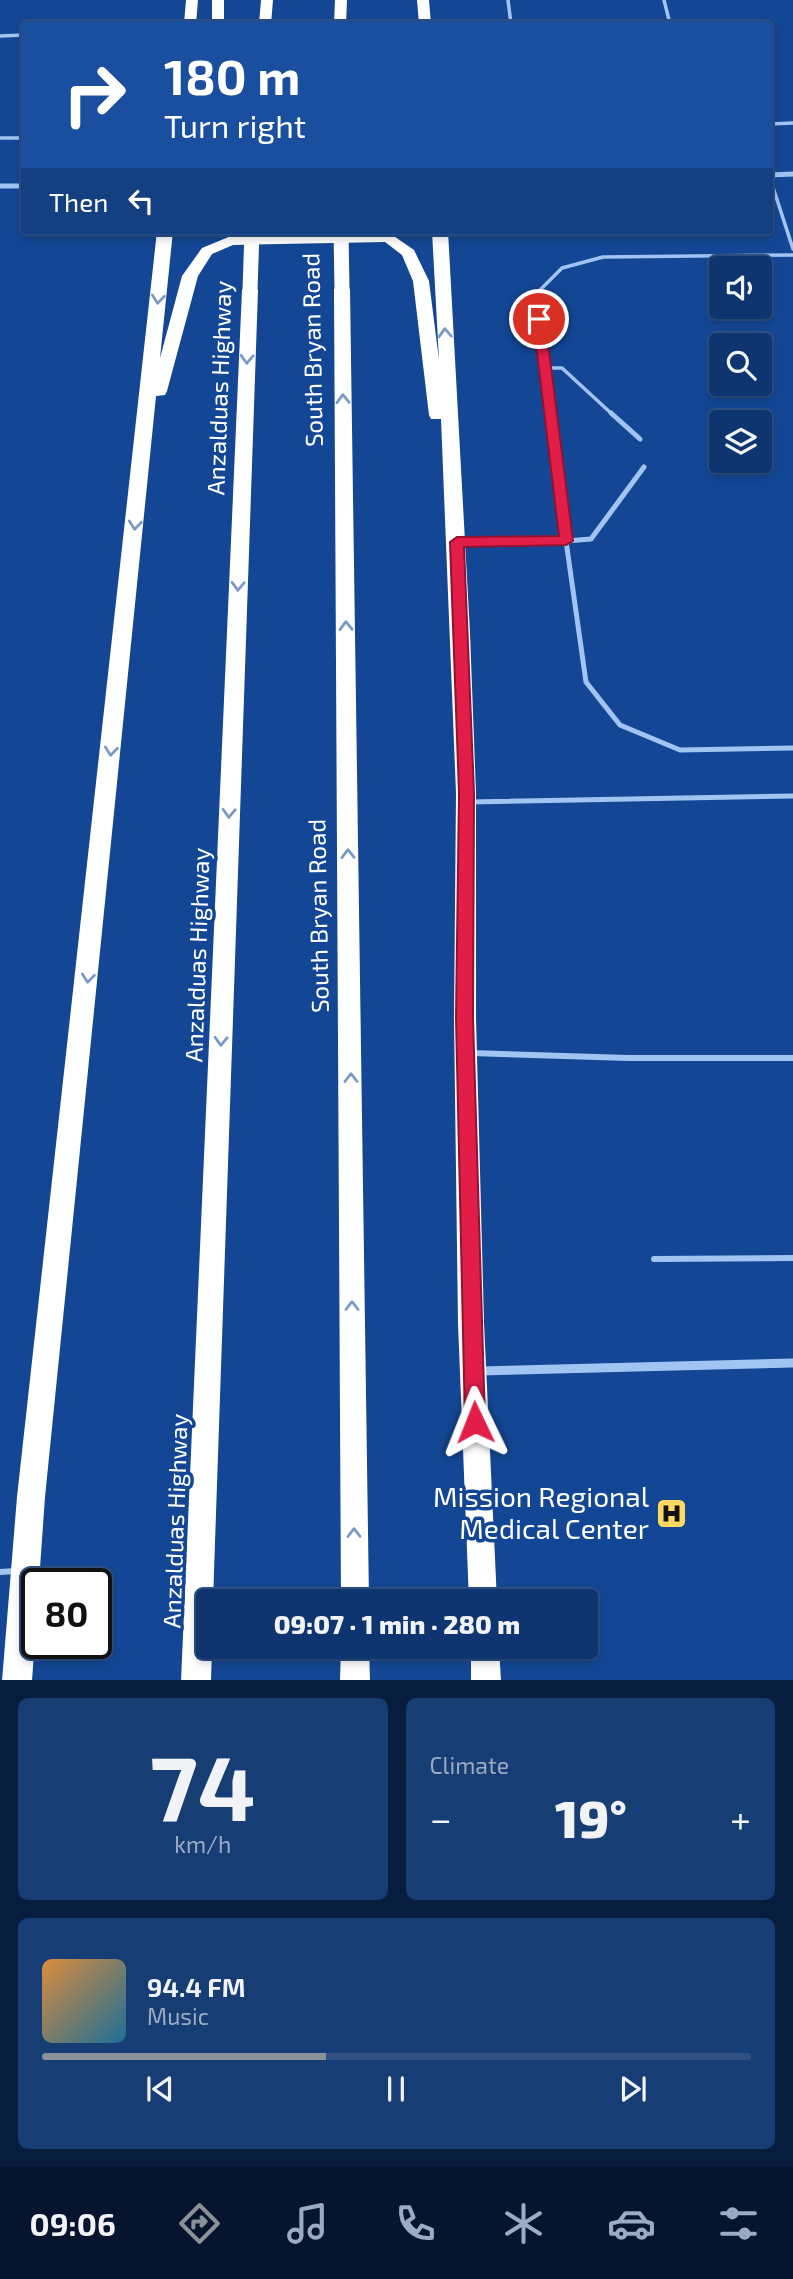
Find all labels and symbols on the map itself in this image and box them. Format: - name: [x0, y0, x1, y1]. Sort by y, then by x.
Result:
- street label: South Bryan Road: [295, 253, 328, 447]
- street label: Anzalduas Highway: [200, 280, 237, 496]
- pin: [509, 289, 569, 349]
- one-way arrow: [151, 294, 166, 305]
- one-way arrow: [438, 328, 453, 339]
- one-way arrow: [239, 353, 254, 364]
- one-way arrow: [335, 393, 351, 403]
- one-way arrow: [127, 519, 142, 531]
- one-way arrow: [231, 581, 246, 592]
- one-way arrow: [338, 620, 354, 631]
- one-way arrow: [104, 746, 119, 757]
- one-way arrow: [222, 808, 237, 819]
- street label: South Bryan Road: [301, 819, 334, 1013]
- street label: Anzalduas Highway: [178, 847, 215, 1063]
- one-way arrow: [341, 848, 356, 859]
- one-way arrow: [81, 973, 96, 984]
- one-way arrow: [213, 1035, 228, 1046]
- one-way arrow: [343, 1072, 358, 1083]
- one-way arrow: [344, 1300, 360, 1310]
- position arrow: [438, 1385, 512, 1459]
- street label: Anzalduas Highway: [156, 1413, 193, 1629]
- place label: Mission Regional Medical Center: [433, 1479, 650, 1545]
- hospital icon: Mission Regional Medical Center: [655, 1496, 689, 1530]
- one-way arrow: [346, 1527, 362, 1538]
- speed limit sign: 80: [21, 1568, 112, 1659]

